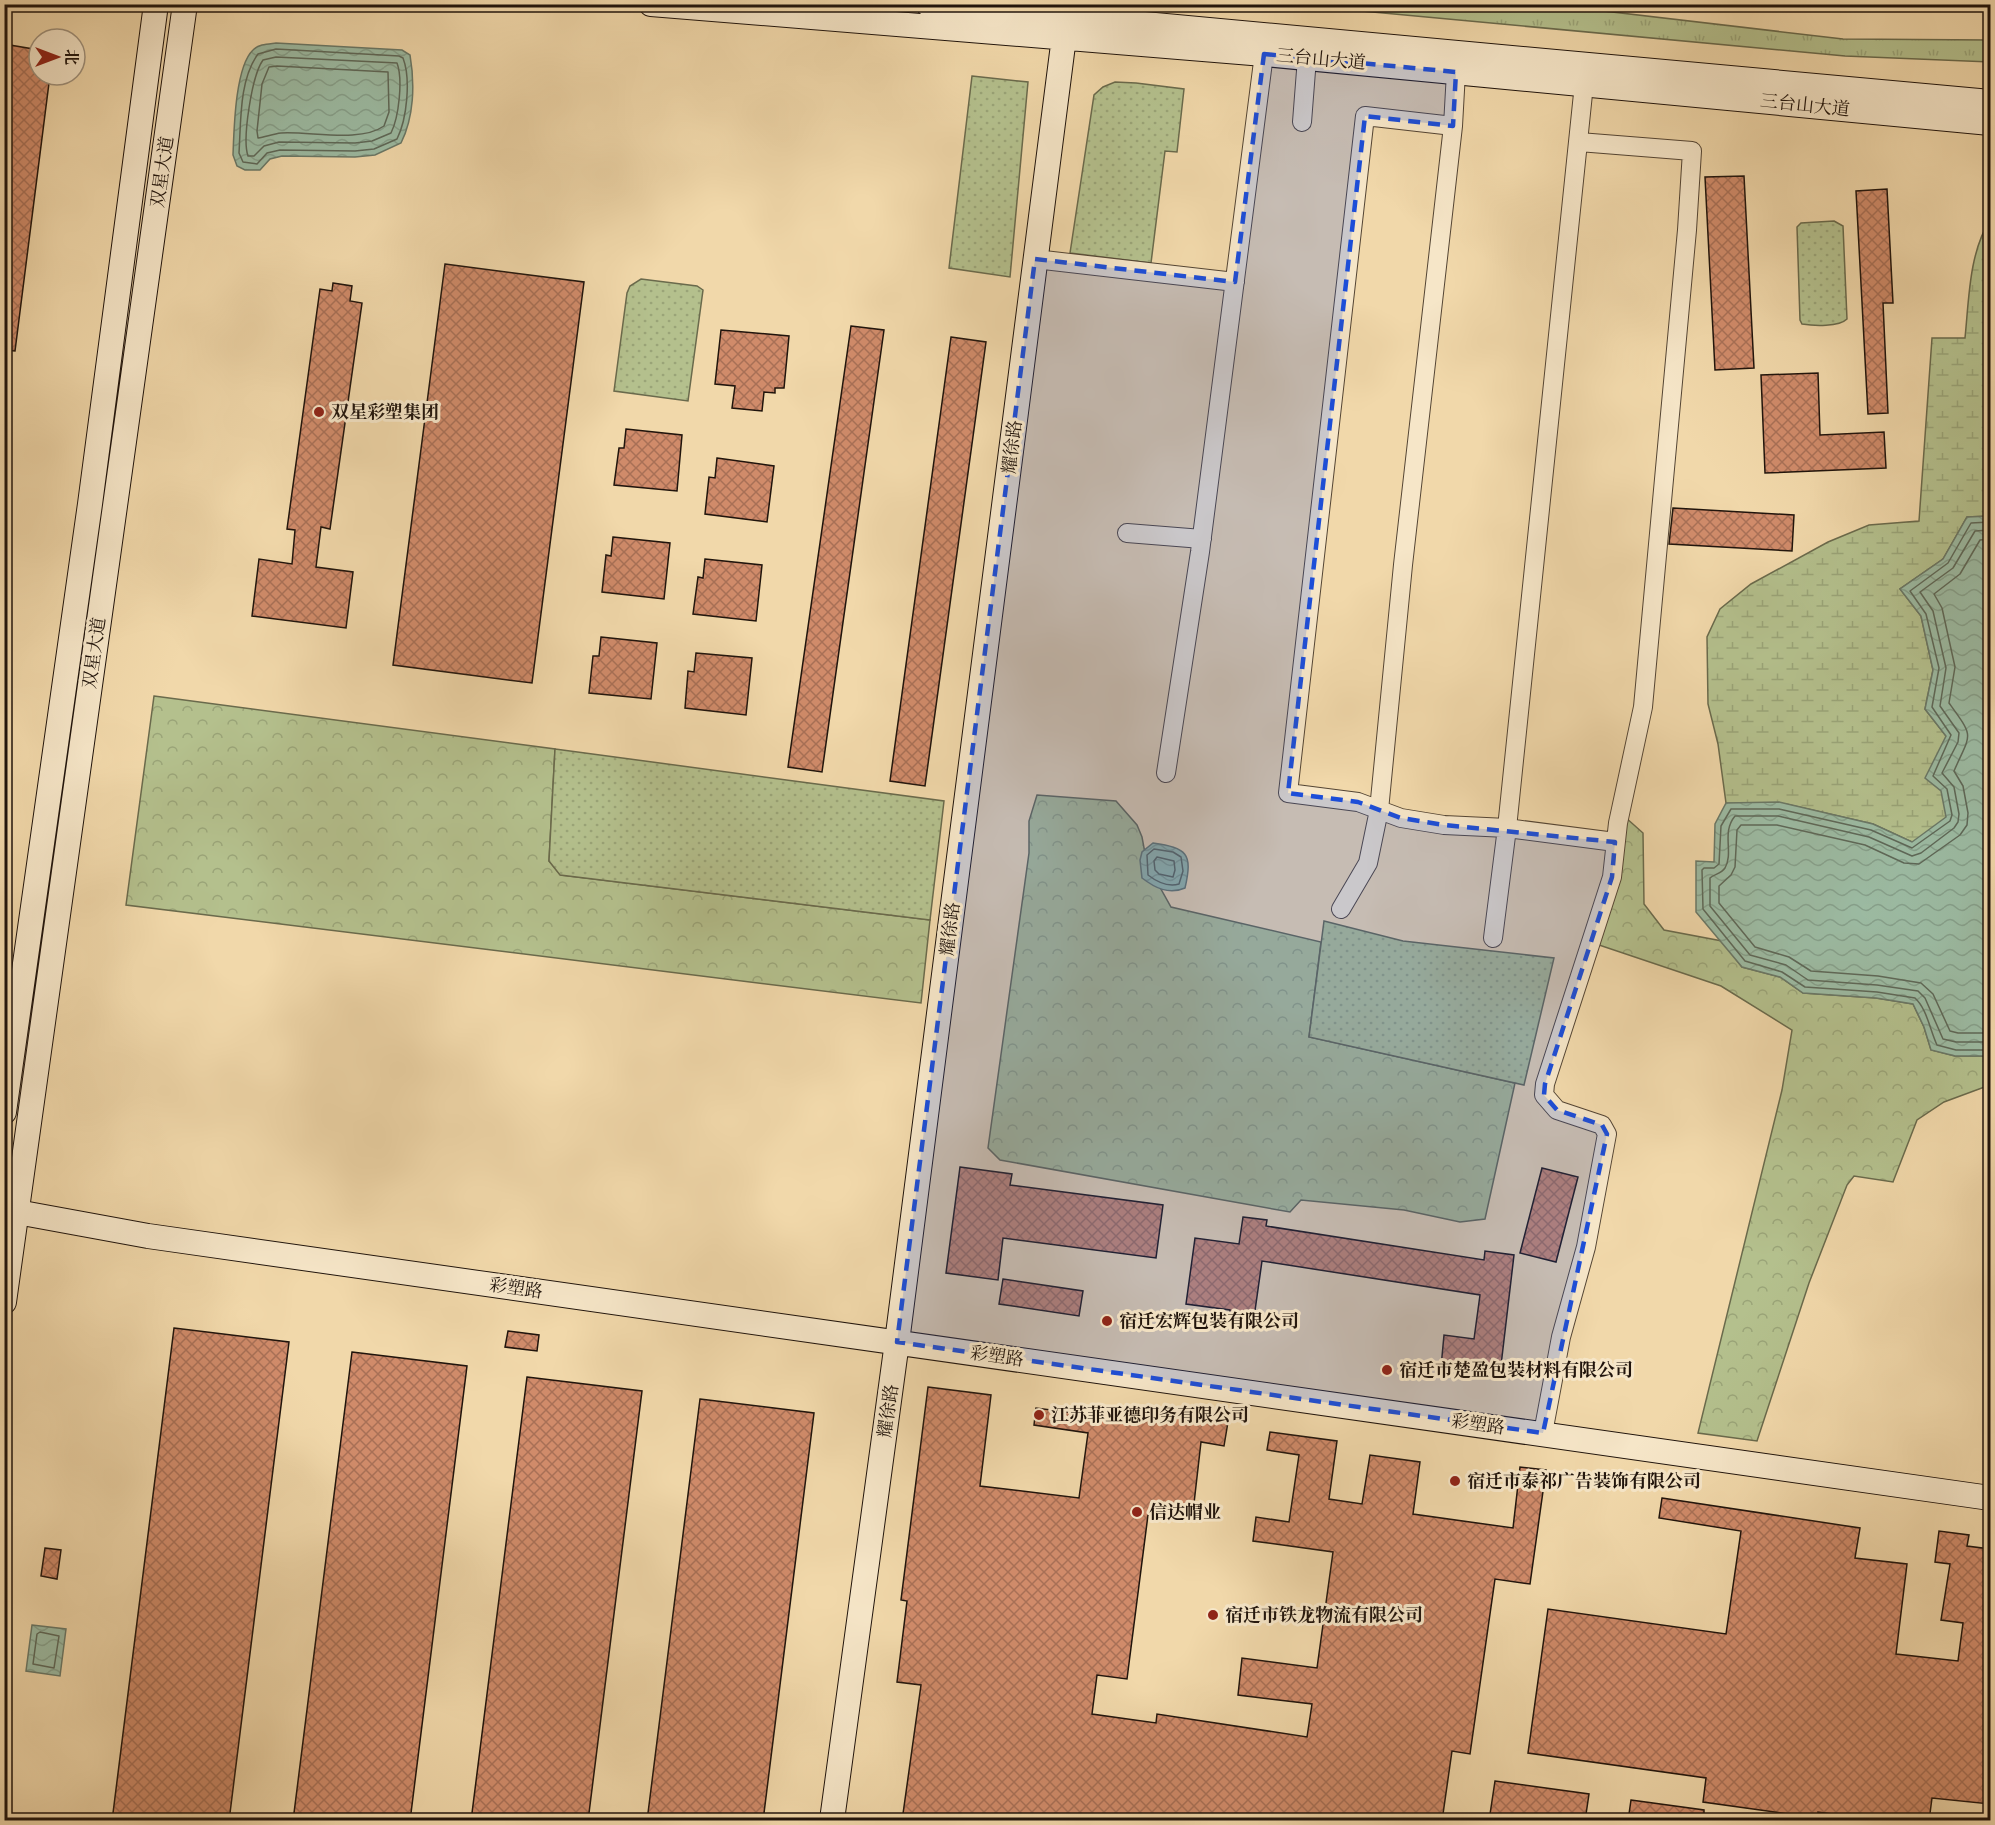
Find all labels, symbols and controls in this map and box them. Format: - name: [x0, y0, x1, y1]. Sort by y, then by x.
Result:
- north arrow: [27, 27, 87, 87]
- street label: 三台山大道: [1275, 45, 1367, 74]
- text: 北: [62, 49, 81, 65]
- street label: 三台山大道: [1759, 90, 1851, 121]
- street label: 双星大道: [147, 135, 178, 209]
- place label: 双星彩塑集团: [331, 402, 439, 423]
- marker: 双星彩塑集团: [312, 405, 326, 419]
- street label: 耀徐路: [999, 419, 1026, 475]
- street label: 双星大道: [79, 616, 110, 690]
- street label: 耀徐路: [937, 901, 964, 957]
- street label: 彩塑路: [488, 1274, 544, 1303]
- place label: 宿迁宏辉包装有限公司: [1119, 1311, 1299, 1332]
- marker: 宿迁宏辉包装有限公司: [1100, 1314, 1114, 1328]
- street label: 彩塑路: [969, 1342, 1025, 1371]
- place label: 宿迁市楚盈包装材料有限公司: [1399, 1360, 1633, 1381]
- marker: 宿迁市楚盈包装材料有限公司: [1380, 1363, 1394, 1377]
- street label: 耀徐路: [874, 1383, 903, 1439]
- place label: 江苏菲亚德印务有限公司: [1051, 1405, 1249, 1426]
- marker: 江苏菲亚德印务有限公司: [1032, 1408, 1046, 1422]
- street label: 彩塑路: [1450, 1410, 1506, 1439]
- place label: 宿迁市泰祁广告装饰有限公司: [1467, 1471, 1701, 1492]
- marker: 宿迁市泰祁广告装饰有限公司: [1448, 1474, 1462, 1488]
- place label: 信达帽业: [1149, 1502, 1221, 1523]
- marker: 信达帽业: [1130, 1505, 1144, 1519]
- place label: 宿迁市铁龙物流有限公司: [1225, 1605, 1423, 1626]
- marker: 宿迁市铁龙物流有限公司: [1206, 1608, 1220, 1622]

